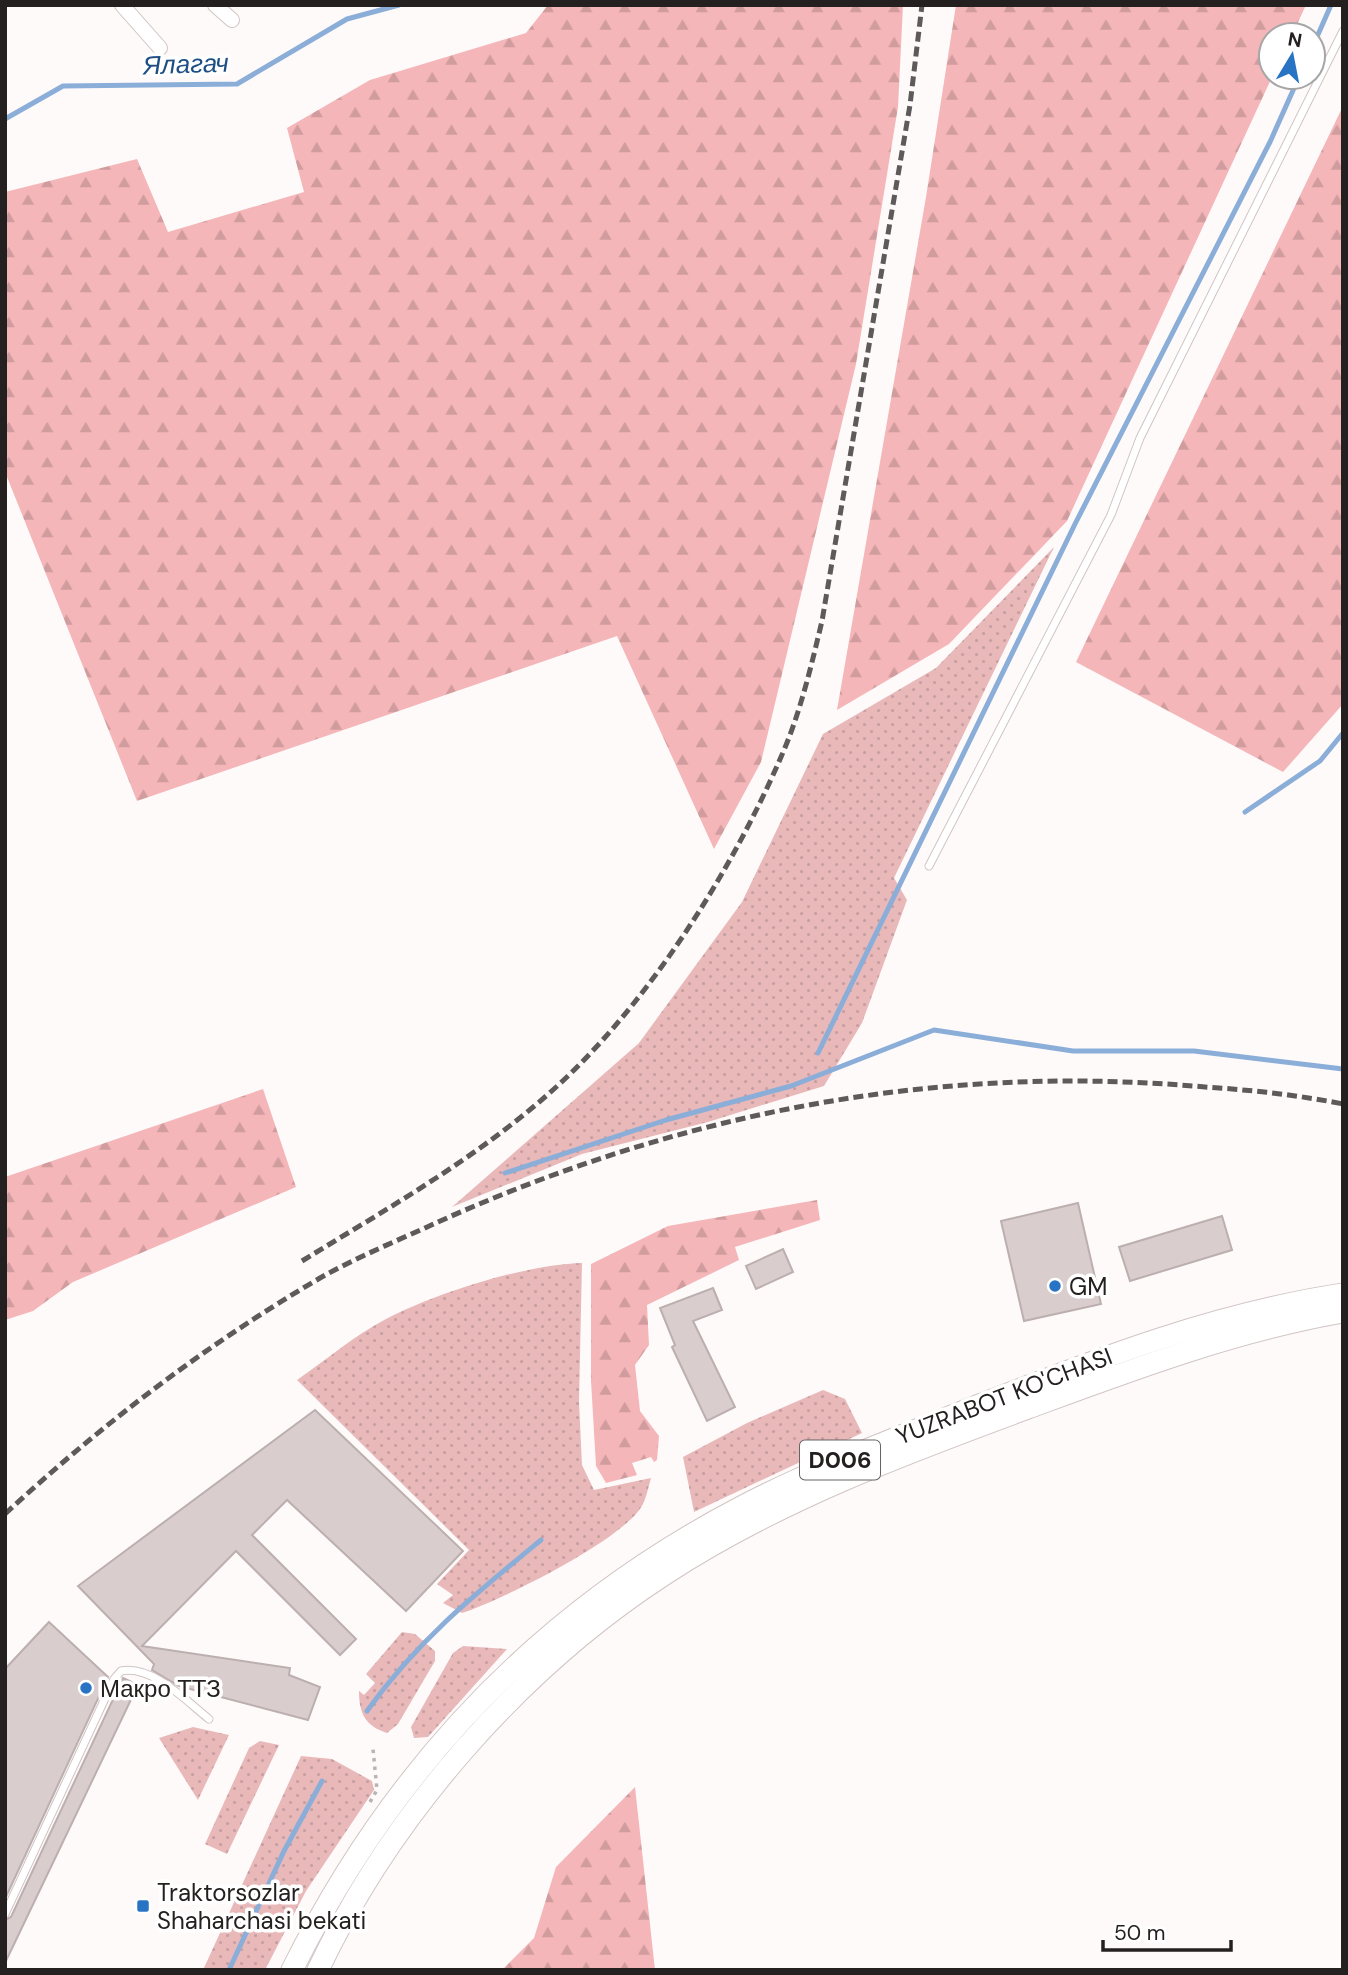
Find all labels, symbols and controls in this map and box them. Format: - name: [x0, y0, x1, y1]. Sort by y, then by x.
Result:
- north arrow: [1257, 21, 1327, 91]
- text: N: [1286, 26, 1304, 53]
- water label: Ялагач: [141, 46, 229, 83]
- place label: GM: [1069, 1271, 1107, 1302]
- marker: GM: [1047, 1278, 1063, 1294]
- street label: YUZRABOT KO'CHASI: [891, 1340, 1117, 1452]
- road number: D006: [800, 1441, 880, 1480]
- place label: Макро ТТЗ: [100, 1673, 221, 1704]
- marker: Макро ТТЗ: [78, 1680, 94, 1696]
- place label: Traktorsozlar Shaharchasi bekati: [157, 1877, 366, 1936]
- marker: Traktorsozlar Shaharchasi bekati: [135, 1898, 151, 1914]
- scale bar: [1103, 1909, 1231, 1953]
- text: 50 m: [1114, 1919, 1165, 1947]

